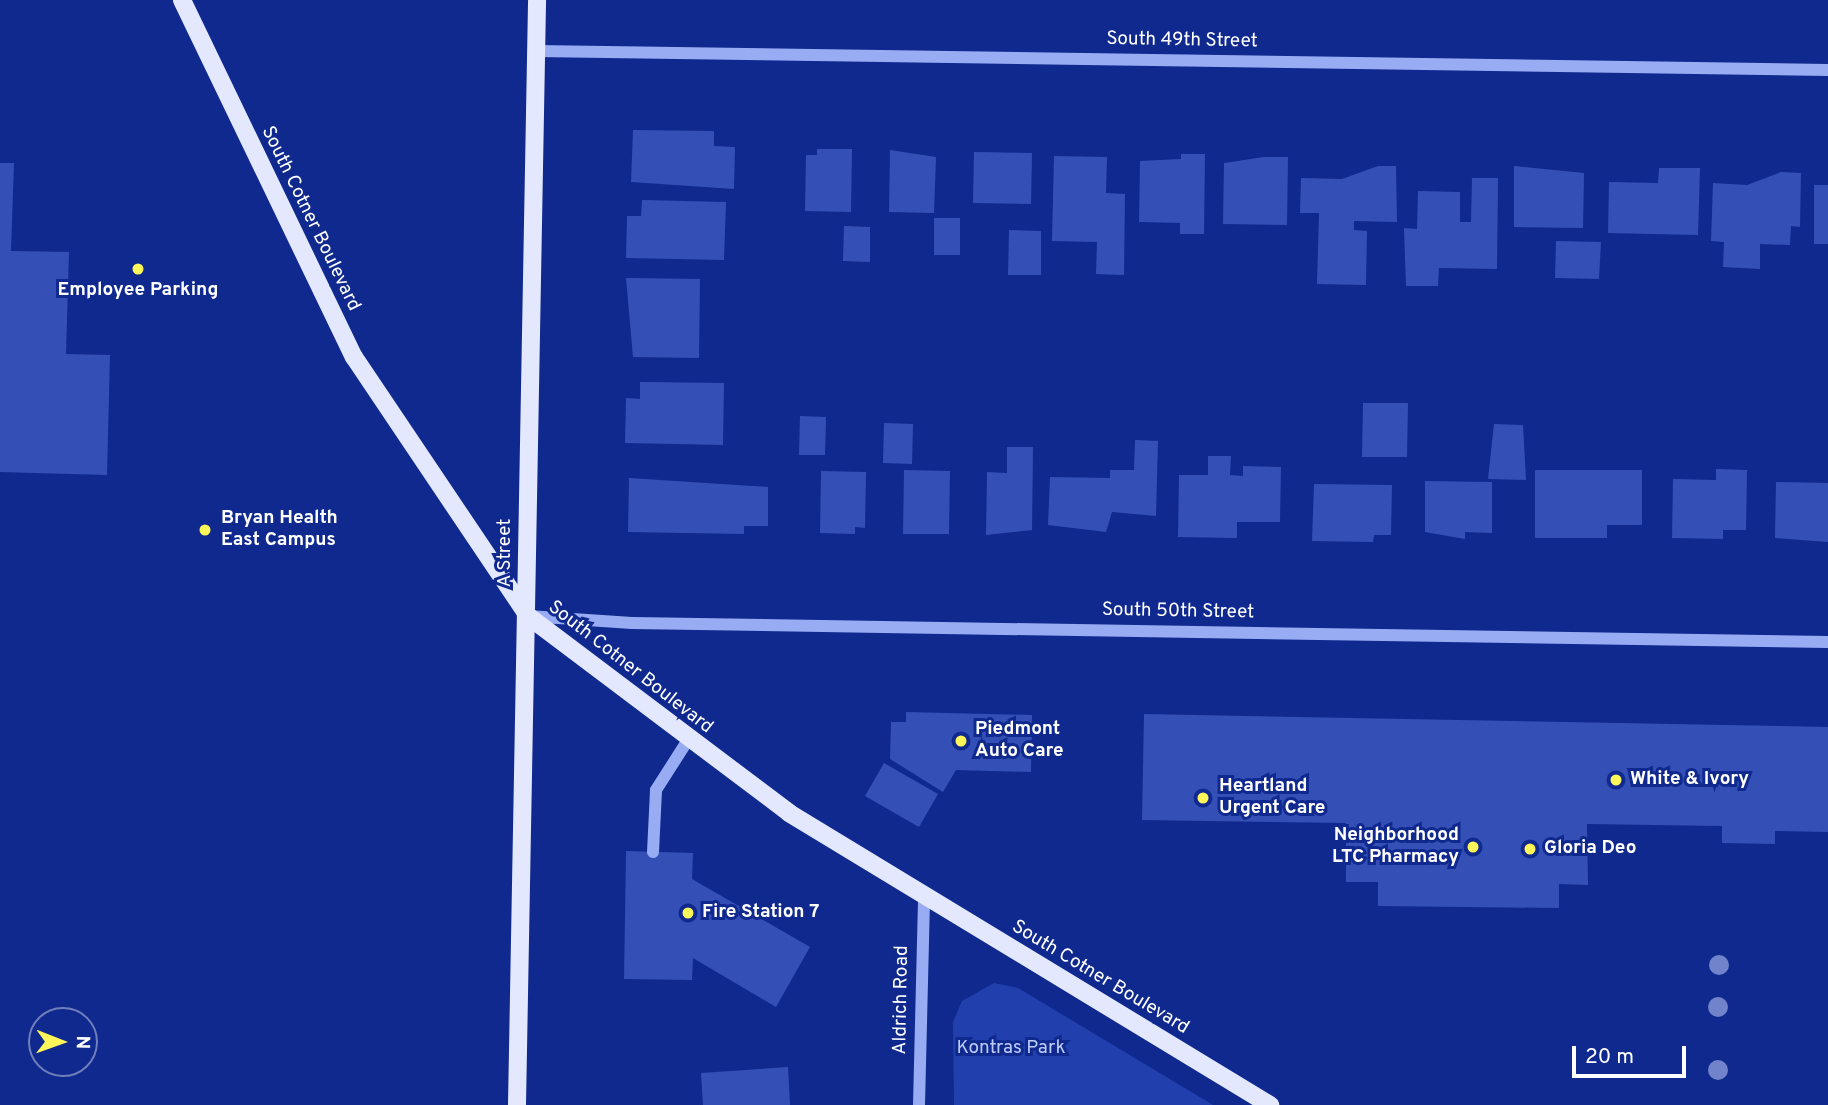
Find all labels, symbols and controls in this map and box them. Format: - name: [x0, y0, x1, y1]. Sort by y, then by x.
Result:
- street label: South 49th Street: [1106, 28, 1258, 54]
- street label: South Cotner Boulevard: [255, 123, 365, 315]
- marker: Employee Parking: [130, 261, 146, 277]
- place label: Employee Parking: [58, 280, 218, 302]
- place label: Bryan Health East Campus: [221, 508, 338, 552]
- street label: A Street: [495, 518, 517, 588]
- marker: Bryan Health East Campus: [195, 520, 215, 540]
- street label: South Cotner Boulevard: [543, 597, 717, 739]
- street label: South 50th Street: [1102, 599, 1254, 625]
- place label: Piedmont Auto Care: [975, 719, 1064, 763]
- marker: Piedmont Auto Care: [953, 733, 969, 749]
- place label: White & Ivory: [1630, 769, 1749, 791]
- marker: White & Ivory: [1608, 772, 1624, 788]
- place label: Heartland Urgent Care: [1219, 776, 1325, 820]
- marker: Heartland Urgent Care: [1193, 788, 1213, 808]
- place label: Neighborhood LTC Pharmacy: [1332, 825, 1459, 869]
- place label: Gloria Deo: [1544, 838, 1636, 860]
- marker: Neighborhood LTC Pharmacy: [1465, 839, 1481, 855]
- marker: Gloria Deo: [1522, 841, 1538, 857]
- place label: Fire Station 7: [702, 902, 819, 924]
- marker: Fire Station 7: [680, 905, 696, 921]
- street label: South Cotner Boulevard: [1007, 916, 1193, 1040]
- street label: Aldrich Road: [890, 945, 914, 1055]
- north arrow: [28, 1007, 98, 1077]
- scale bar: [1576, 1032, 1690, 1076]
- text: N: [70, 1035, 94, 1049]
- park label: Kontras Park: [956, 1038, 1066, 1060]
- text: 20 m: [1585, 1044, 1634, 1071]

